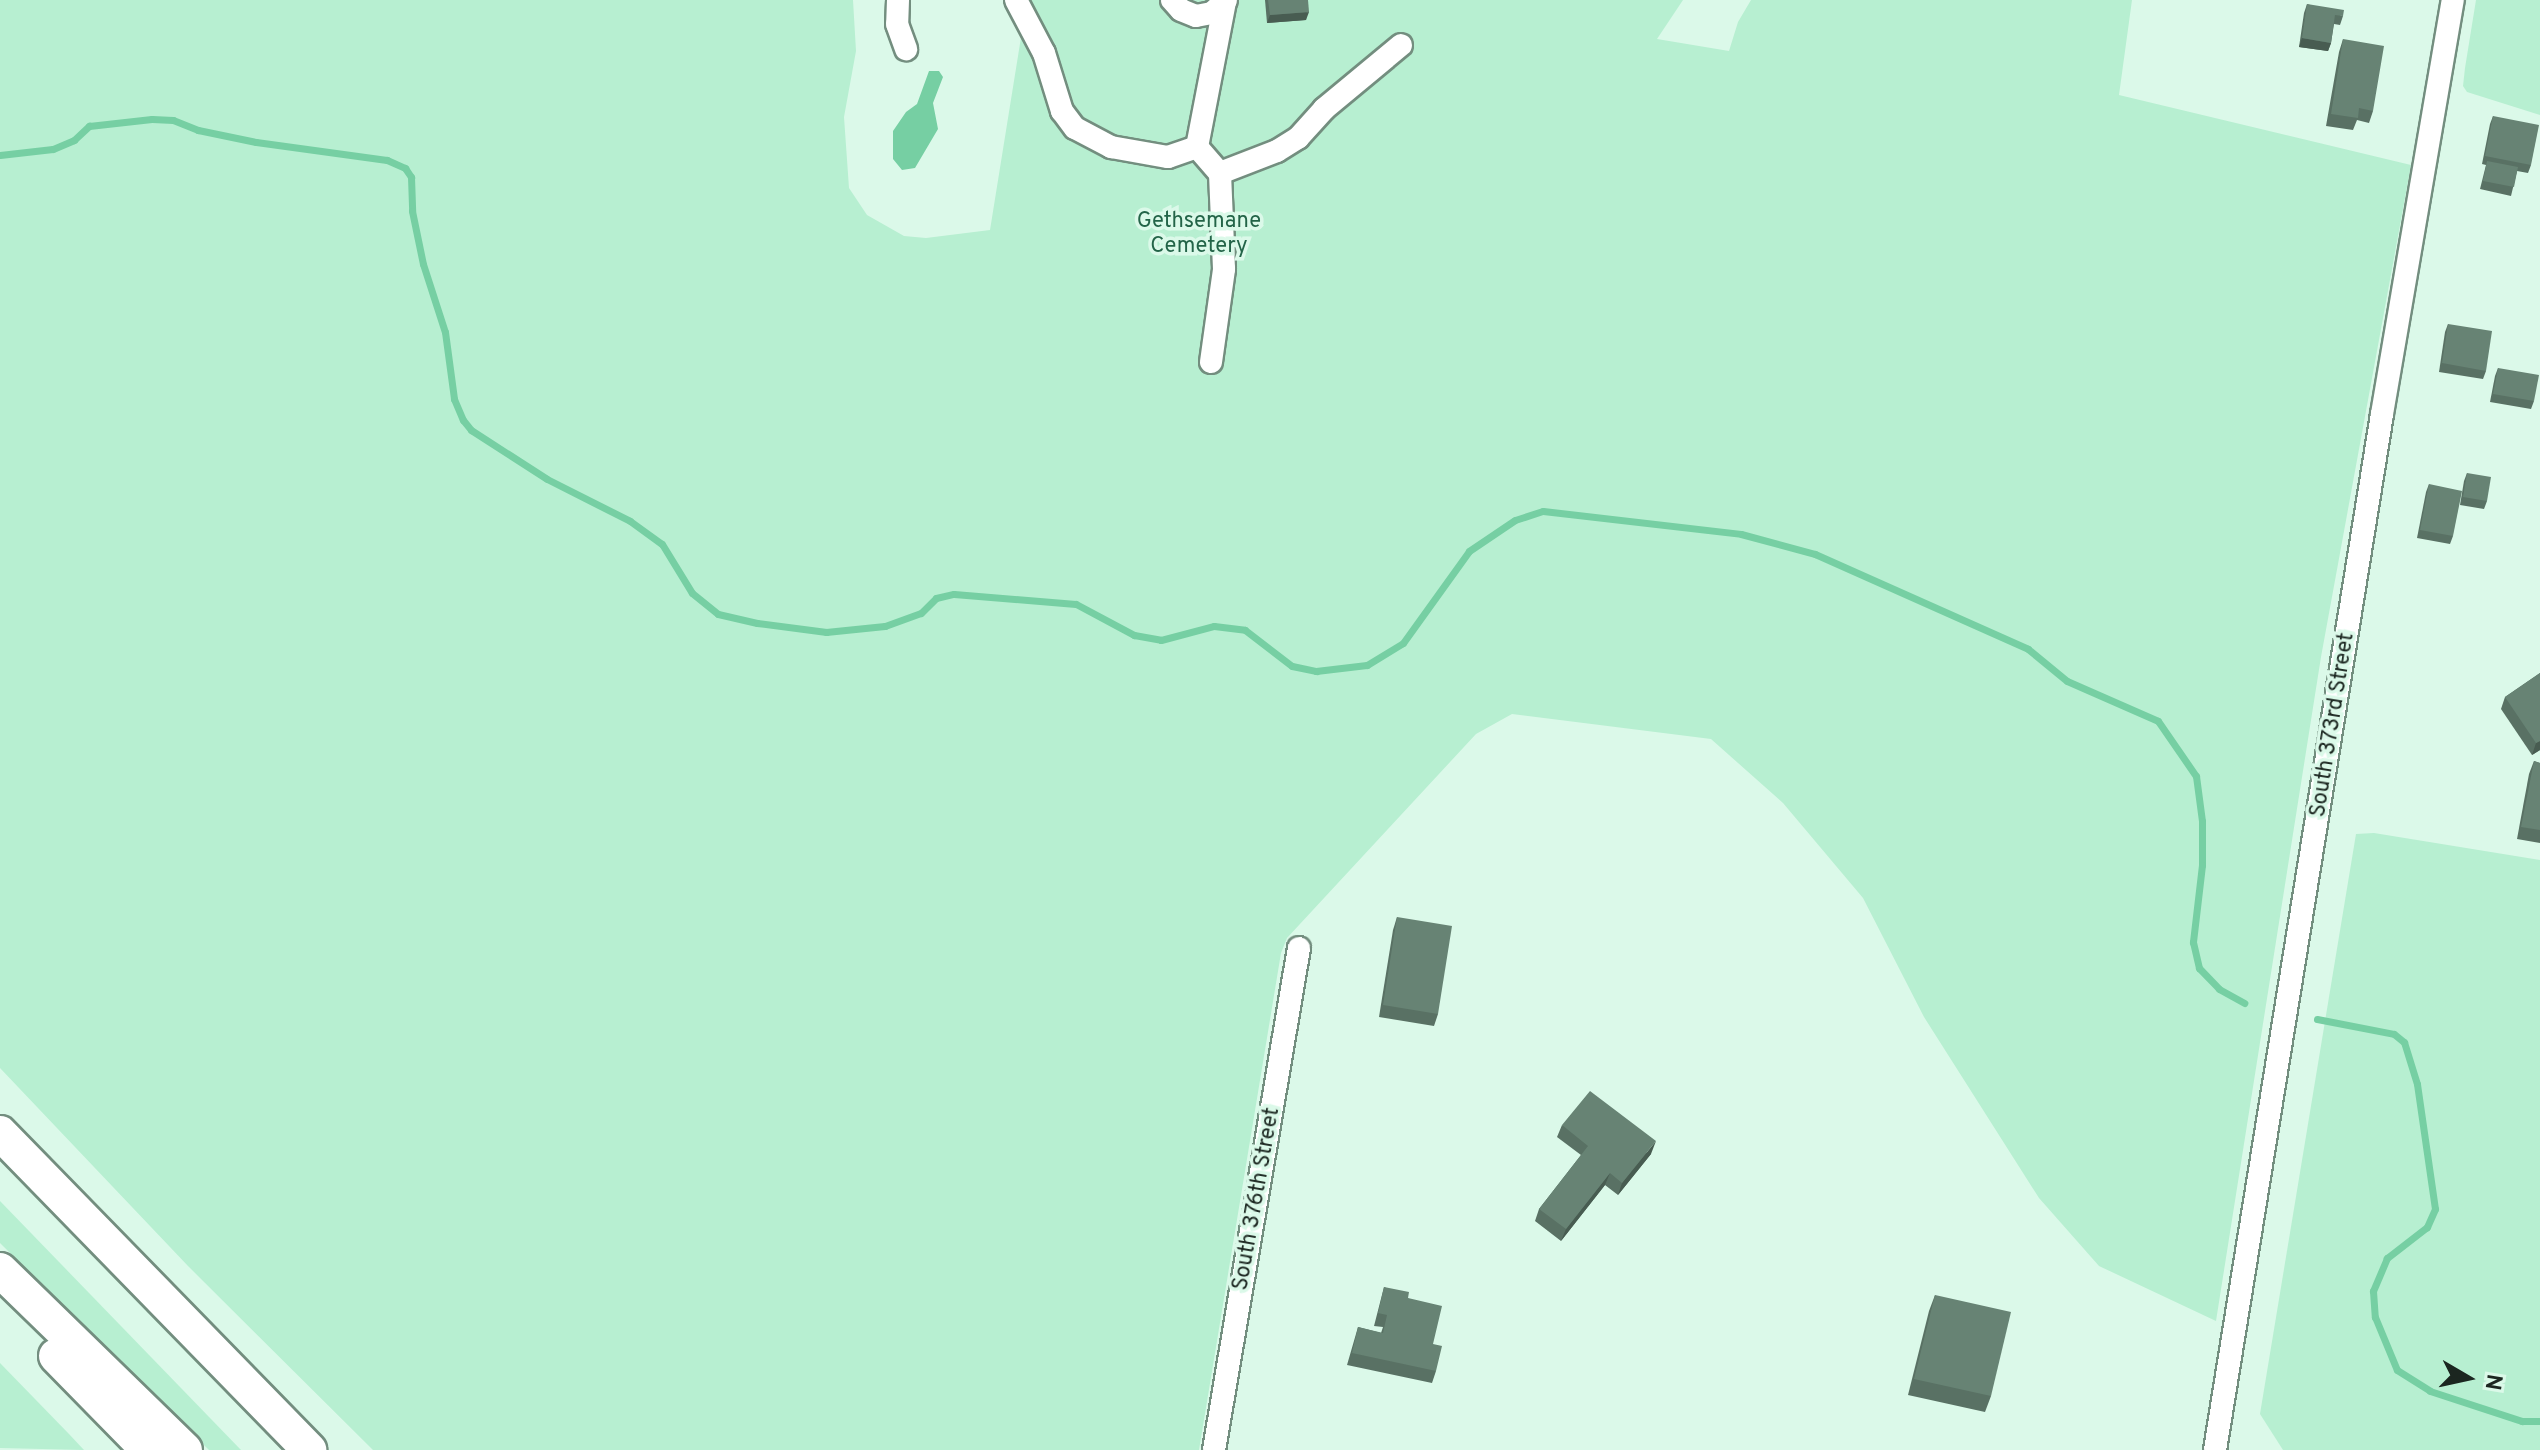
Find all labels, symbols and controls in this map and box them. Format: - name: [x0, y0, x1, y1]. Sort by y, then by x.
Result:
- park label: Gethsemane Cemetery: [1137, 208, 1261, 260]
- street label: South 373rd Street: [2305, 631, 2361, 819]
- street label: South 376th Street: [1228, 1105, 1286, 1293]
- north arrow: [2428, 1338, 2508, 1418]
- text: N: [2478, 1372, 2507, 1392]

